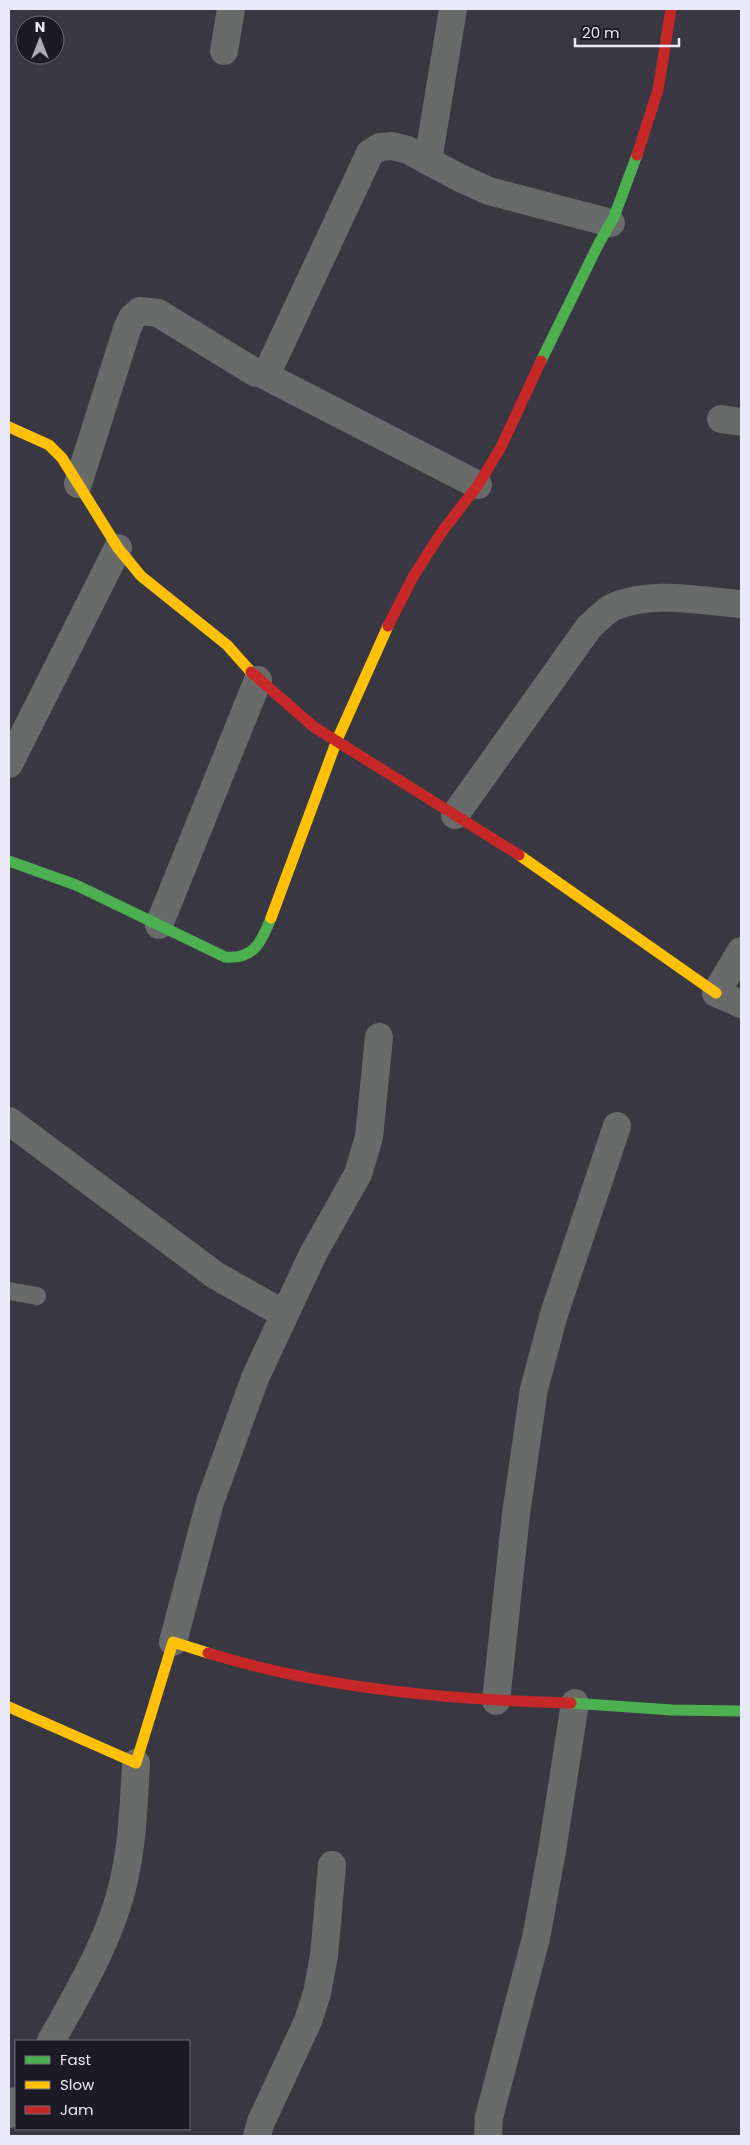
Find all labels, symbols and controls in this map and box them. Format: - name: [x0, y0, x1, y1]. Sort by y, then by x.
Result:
- north arrow: [15, 15, 65, 65]
- scale bar: [575, 15, 679, 47]
- text: N: [35, 17, 45, 37]
- text: 20 m: [582, 22, 620, 43]
- legend: [15, 2040, 190, 2130]
- text: Fast: [60, 2049, 91, 2070]
- text: Slow: [60, 2074, 95, 2095]
- text: Jam: [60, 2099, 94, 2120]

